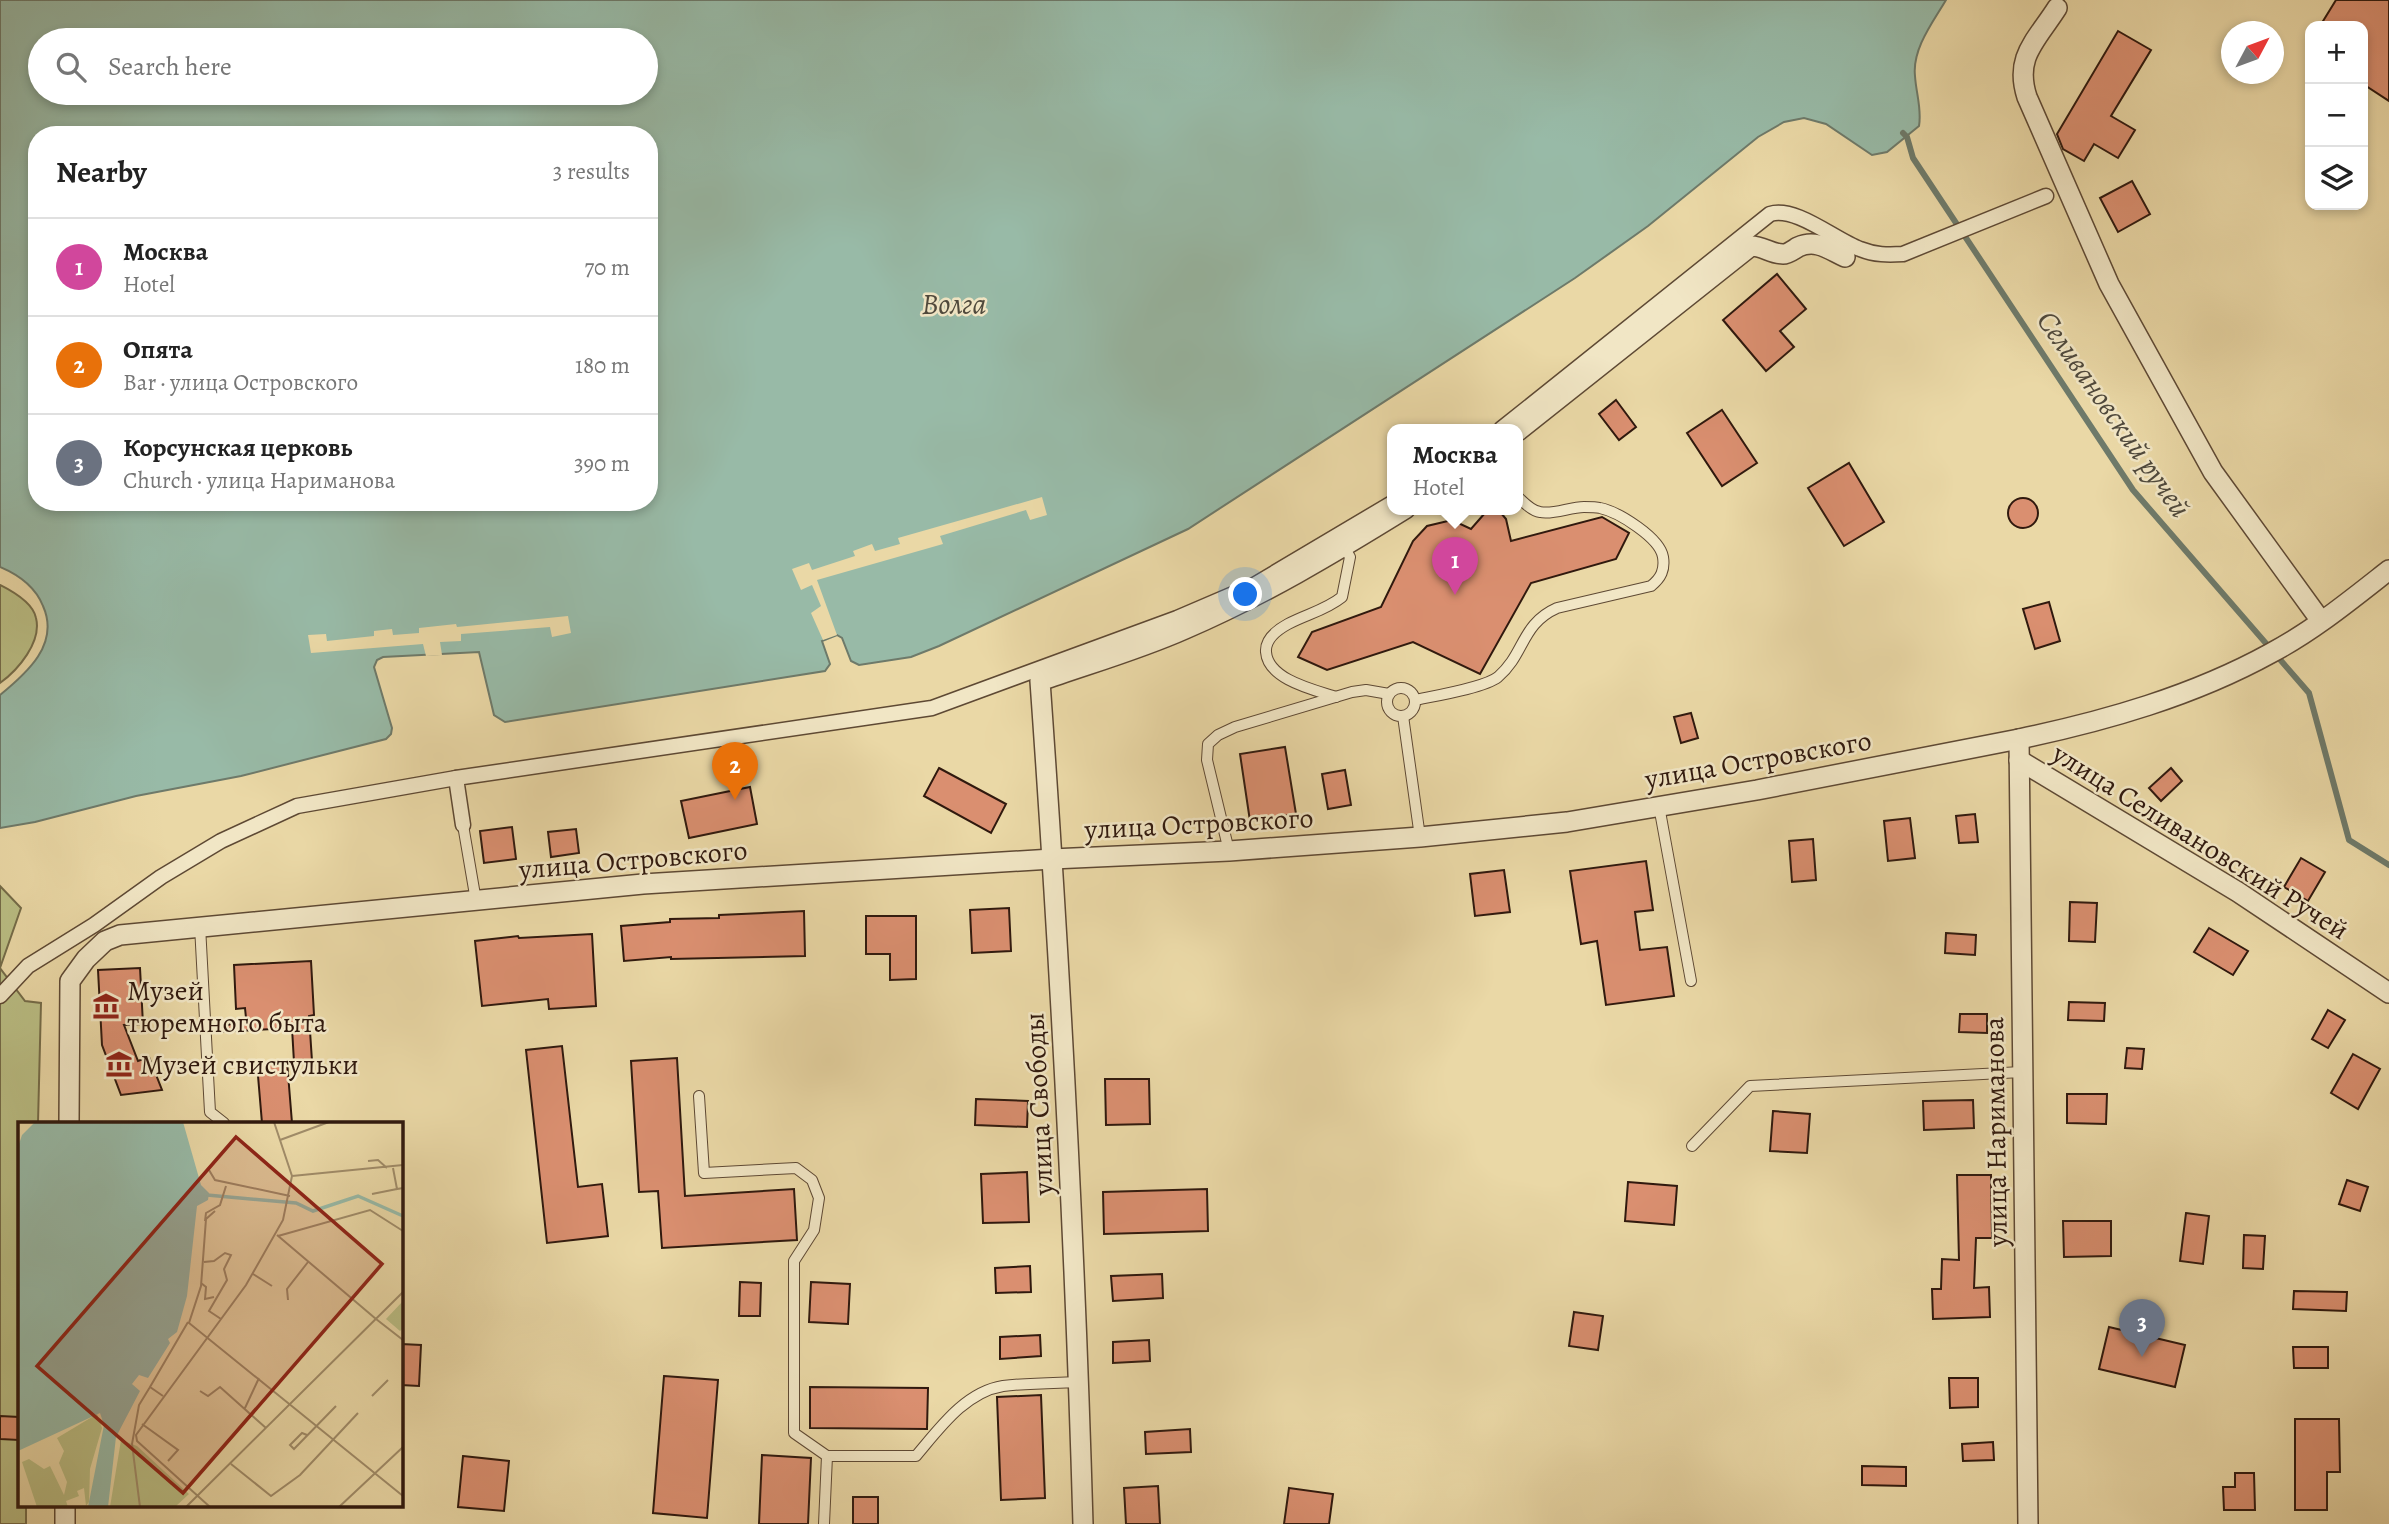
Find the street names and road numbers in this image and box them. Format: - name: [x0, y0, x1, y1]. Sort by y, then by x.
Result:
- street label: улица Островского: [1641, 721, 1874, 799]
- street label: улица Селивановский Ручей: [2044, 734, 2356, 949]
- street label: улица Островского: [1083, 799, 1315, 849]
- street label: улица Островского: [516, 831, 749, 889]
- street label: улица Свободы: [1015, 1012, 1063, 1197]
- street label: улица Нариманова: [1975, 1017, 2017, 1248]

